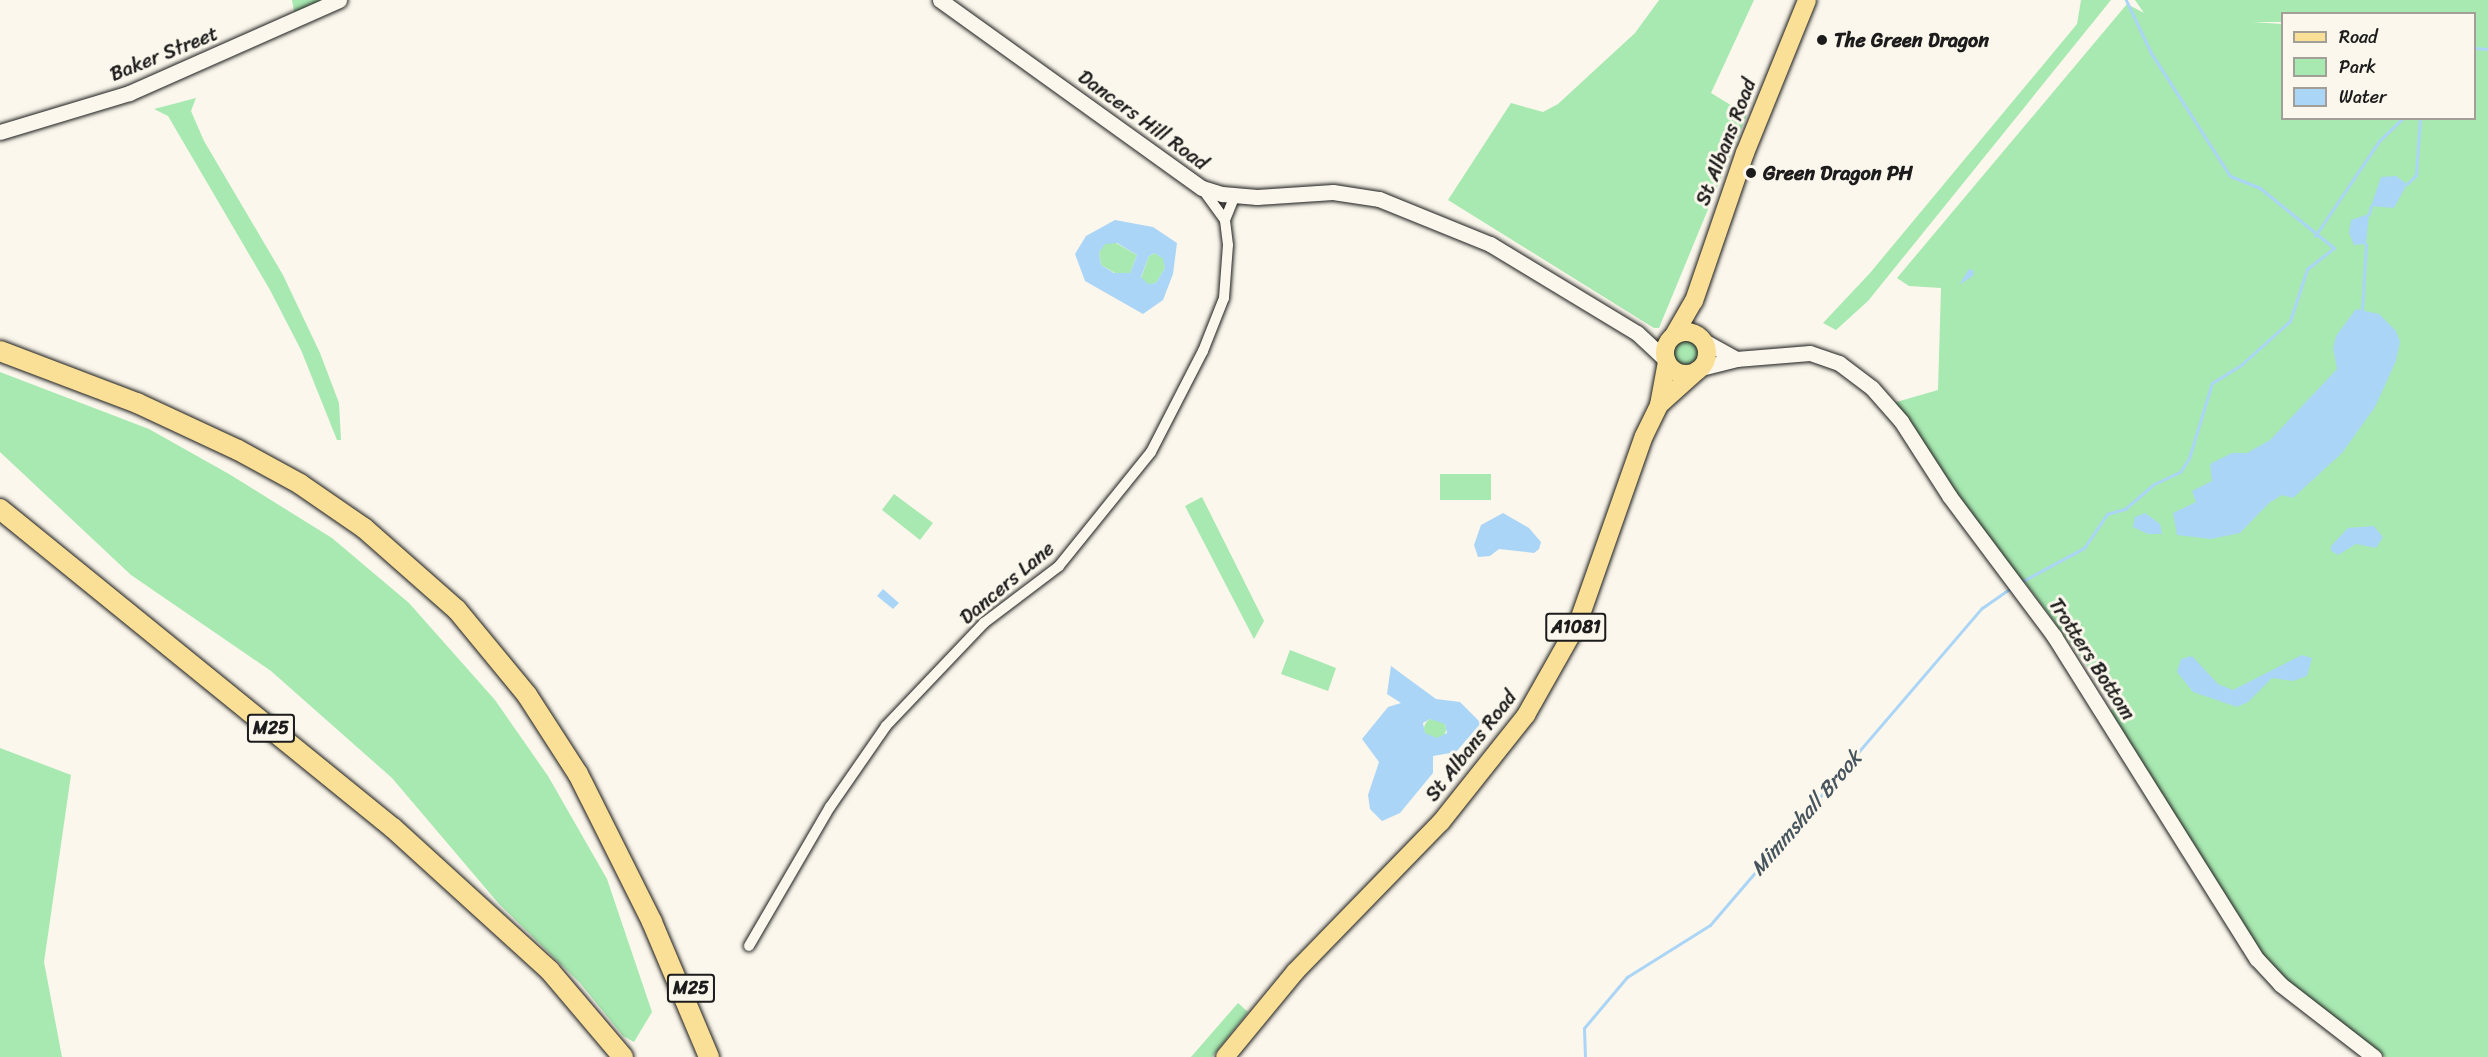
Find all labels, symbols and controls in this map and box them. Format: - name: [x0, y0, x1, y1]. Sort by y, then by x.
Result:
- legend: [2281, 12, 2476, 120]
- street label: Baker Street: [106, 21, 222, 87]
- text: Road: [2339, 21, 2378, 53]
- place label: The Green Dragon: [1834, 28, 1990, 52]
- marker: The Green Dragon: [1815, 33, 1829, 47]
- text: Park: [2339, 51, 2376, 83]
- street label: Dancers Hill Road: [1073, 65, 1213, 175]
- street label: St Albans Road: [1691, 75, 1761, 209]
- text: Water: [2339, 81, 2386, 113]
- place label: Green Dragon PH: [1763, 161, 1913, 185]
- marker: Green Dragon PH: [1744, 166, 1758, 180]
- street label: Dancers Lane: [955, 537, 1059, 629]
- street label: Trotters Bottom: [2044, 593, 2140, 725]
- road number: A1081: [1544, 612, 1608, 642]
- street label: St Albans Road: [1420, 686, 1522, 806]
- road number: M25: [246, 713, 296, 743]
- water label: Mimmshall Brook: [1745, 745, 1867, 881]
- road number: M25: [666, 973, 716, 1003]

